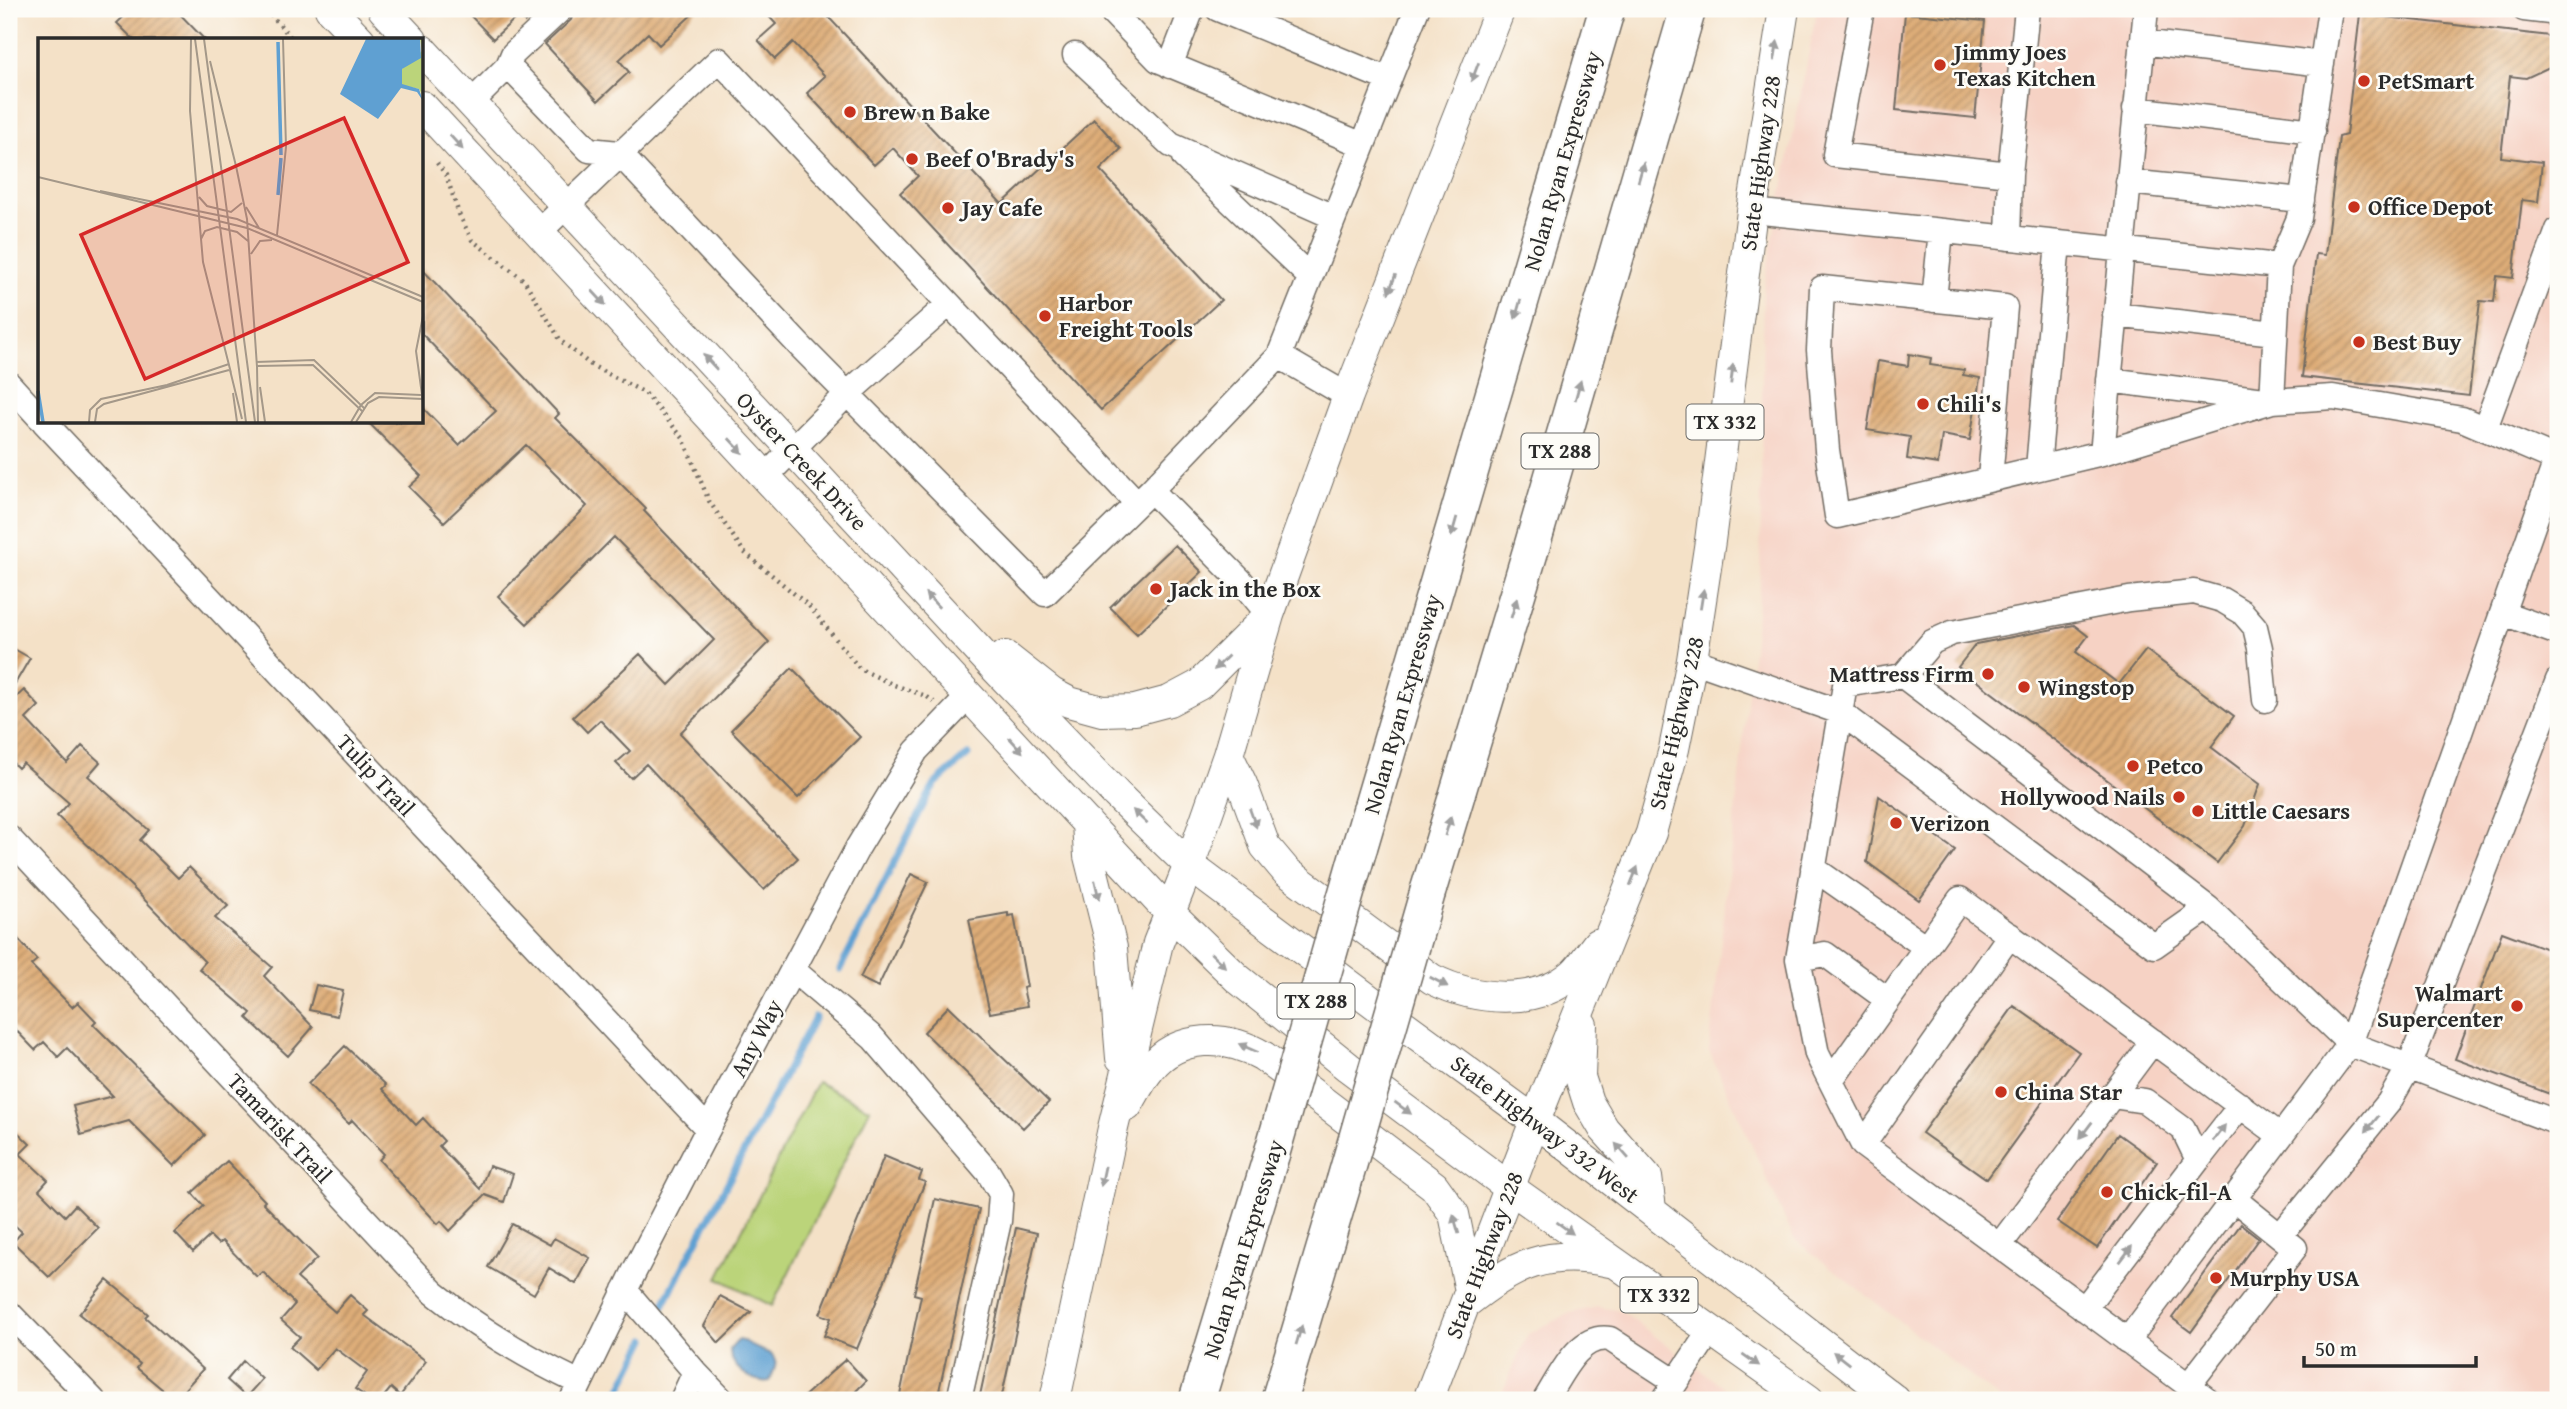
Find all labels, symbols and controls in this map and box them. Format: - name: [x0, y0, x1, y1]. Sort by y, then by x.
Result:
- place label: Jimmy Joes Texas Kitchen: [1950, 35, 2096, 94]
- inset map: [38, 38, 424, 424]
- one-way arrow: [1771, 40, 1782, 62]
- street label: Nolan Ryan Expressway: [1514, 46, 1609, 275]
- marker: Jimmy Joes Texas Kitchen: [1932, 57, 1948, 73]
- one-way arrow: [1470, 62, 1481, 83]
- place label: PetSmart: [2378, 64, 2475, 97]
- street label: State Highway 228: [1731, 73, 1788, 253]
- marker: PetSmart: [2356, 73, 2372, 89]
- place label: Brew n Bake: [864, 95, 990, 128]
- marker: Brew n Bake: [842, 104, 858, 120]
- one-way arrow: [447, 133, 463, 150]
- place label: Beef O'Brady's: [926, 142, 1075, 175]
- marker: Beef O'Brady's: [904, 151, 920, 167]
- one-way arrow: [1636, 160, 1647, 182]
- place label: Office Depot: [2368, 190, 2493, 223]
- place label: Jay Cafe: [958, 191, 1043, 224]
- marker: Office Depot: [2346, 199, 2362, 215]
- marker: Jay Cafe: [940, 200, 956, 216]
- one-way arrow: [1386, 274, 1397, 295]
- place label: Harbor Freight Tools: [1059, 286, 1193, 345]
- one-way arrow: [591, 289, 607, 306]
- one-way arrow: [1513, 299, 1523, 320]
- marker: Harbor Freight Tools: [1037, 308, 1053, 324]
- place label: Best Buy: [2373, 325, 2462, 358]
- marker: Best Buy: [2351, 334, 2367, 350]
- one-way arrow: [702, 353, 718, 371]
- one-way arrow: [1726, 362, 1737, 384]
- one-way arrow: [1573, 379, 1583, 400]
- street label: Oyster Creek Drive: [729, 384, 876, 538]
- place label: Chili's: [1937, 387, 2001, 420]
- marker: Chili's: [1915, 396, 1931, 412]
- road number: TX 332: [1686, 404, 1764, 440]
- road number: TX 288: [1522, 434, 1598, 468]
- one-way arrow: [727, 437, 743, 454]
- one-way arrow: [1448, 517, 1458, 538]
- place label: Jack in the Box: [1166, 572, 1321, 605]
- marker: Jack in the Box: [1148, 581, 1164, 597]
- one-way arrow: [1696, 588, 1707, 610]
- street label: Nolan Ryan Expressway: [1354, 589, 1449, 818]
- one-way arrow: [924, 591, 940, 609]
- one-way arrow: [1509, 598, 1519, 619]
- street label: State Highway 228: [1640, 633, 1711, 813]
- one-way arrow: [1212, 655, 1229, 672]
- place label: Mattress Firm: [1829, 657, 1974, 690]
- marker: Mattress Firm: [1980, 666, 1996, 682]
- place label: Wingstop: [2038, 670, 2134, 703]
- marker: Wingstop: [2016, 679, 2032, 695]
- street label: Tulip Trail: [330, 726, 423, 823]
- one-way arrow: [1008, 737, 1023, 754]
- place label: Petco: [2147, 749, 2203, 782]
- marker: Petco: [2125, 758, 2141, 774]
- place label: Hollywood Nails: [2000, 780, 2165, 813]
- marker: Hollywood Nails: [2171, 789, 2187, 805]
- place label: Little Caesars: [2212, 794, 2350, 827]
- marker: Little Caesars: [2190, 803, 2206, 819]
- place label: Verizon: [1910, 806, 1990, 839]
- one-way arrow: [1248, 808, 1259, 829]
- one-way arrow: [1132, 810, 1149, 826]
- one-way arrow: [1443, 815, 1453, 836]
- marker: Verizon: [1888, 815, 1904, 831]
- one-way arrow: [1628, 865, 1639, 886]
- one-way arrow: [1092, 880, 1103, 902]
- one-way arrow: [1209, 951, 1226, 967]
- one-way arrow: [1429, 976, 1449, 988]
- place label: Walmart Supercenter: [2377, 976, 2503, 1035]
- road number: TX 288: [1278, 984, 1354, 1018]
- street label: Any Way: [721, 992, 790, 1083]
- marker: Walmart Supercenter: [2509, 998, 2525, 1014]
- one-way arrow: [1238, 1042, 1258, 1054]
- street label: State Highway 332 West: [1444, 1047, 1647, 1211]
- street label: Tamarisk Trail: [220, 1065, 340, 1190]
- place label: China Star: [2015, 1075, 2123, 1108]
- marker: China Star: [1993, 1084, 2009, 1100]
- one-way arrow: [1394, 1100, 1412, 1114]
- one-way arrow: [2364, 1114, 2379, 1132]
- one-way arrow: [2080, 1121, 2094, 1139]
- one-way arrow: [2212, 1124, 2227, 1142]
- street label: Nolan Ryan Expressway: [1193, 1135, 1292, 1362]
- one-way arrow: [1614, 1142, 1630, 1160]
- one-way arrow: [1097, 1165, 1108, 1187]
- street label: State Highway 228: [1436, 1166, 1531, 1343]
- place label: Chick-fil-A: [2121, 1175, 2232, 1208]
- marker: Chick-fil-A: [2099, 1184, 2115, 1200]
- one-way arrow: [1451, 1214, 1461, 1235]
- one-way arrow: [1556, 1221, 1574, 1235]
- one-way arrow: [2118, 1246, 2133, 1264]
- place label: Murphy USA: [2230, 1261, 2360, 1294]
- marker: Murphy USA: [2208, 1270, 2224, 1286]
- road number: TX 332: [1620, 1278, 1698, 1312]
- one-way arrow: [1294, 1324, 1304, 1345]
- scale bar: [2304, 1325, 2476, 1369]
- text: 50 m: [2315, 1333, 2357, 1364]
- one-way arrow: [1833, 1351, 1851, 1366]
- one-way arrow: [1742, 1353, 1760, 1367]

